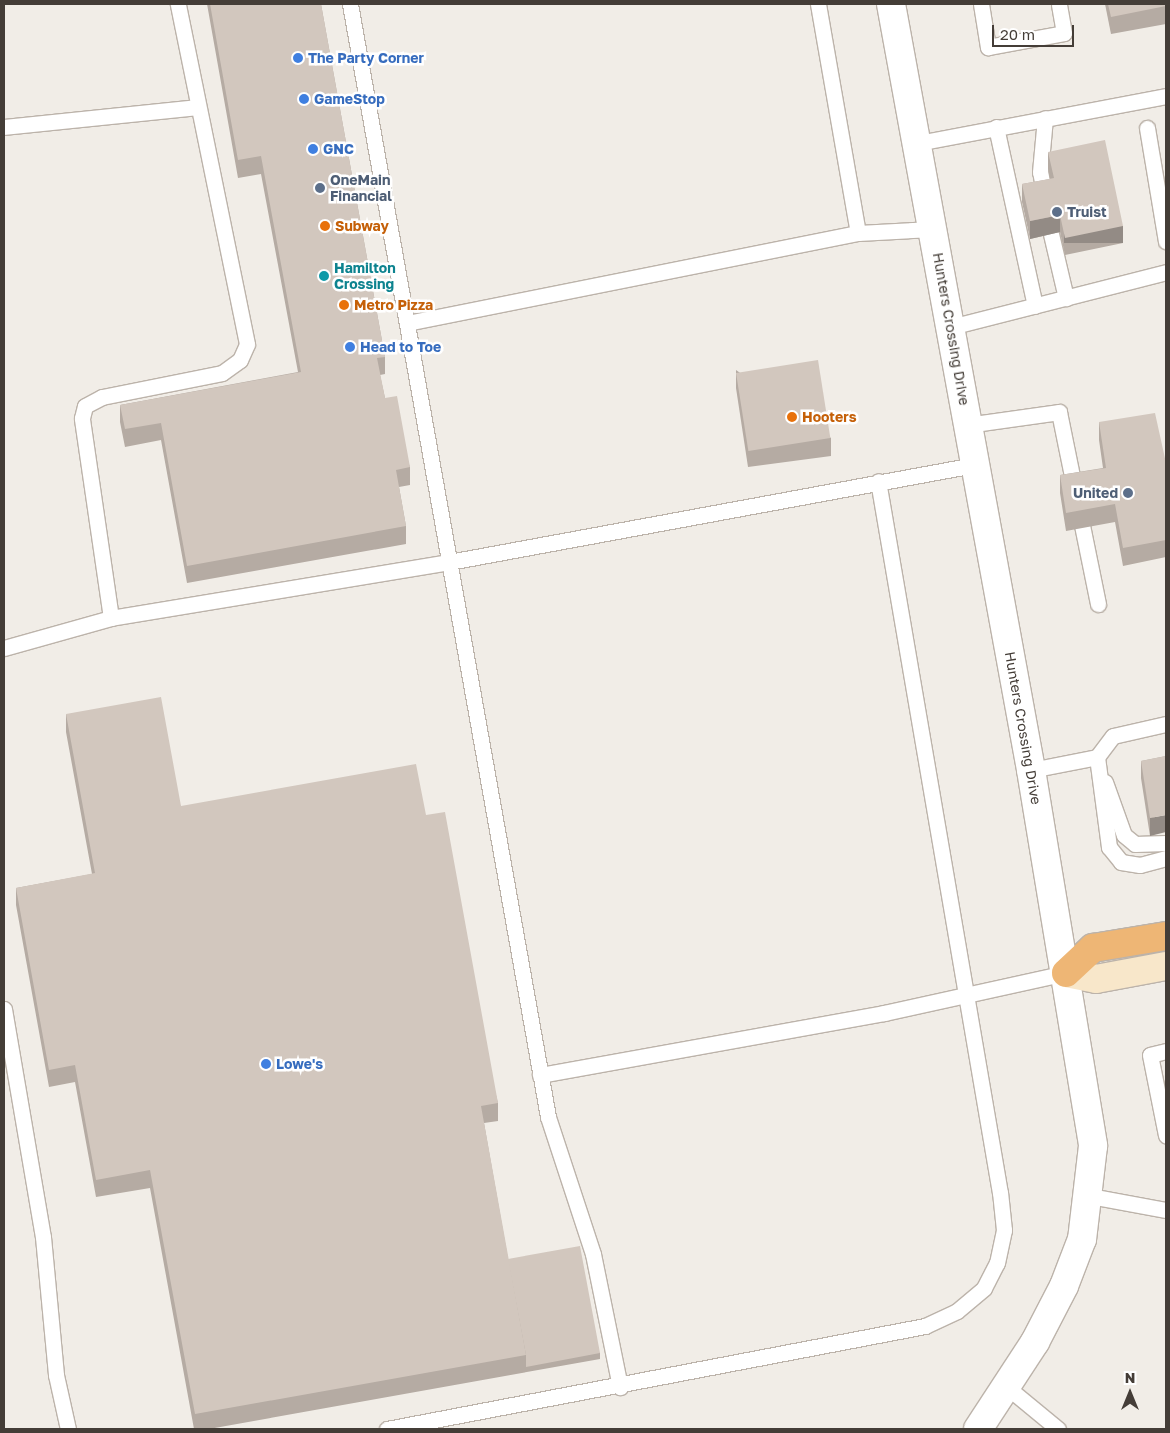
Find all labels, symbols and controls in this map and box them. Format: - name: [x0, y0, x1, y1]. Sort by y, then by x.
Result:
- scale bar: [995, 15, 1078, 47]
- text: 20 m: [1000, 25, 1035, 43]
- place label: The Party Corner: [308, 50, 424, 66]
- marker: The Party Corner: [292, 52, 304, 64]
- place label: GameStop: [314, 91, 385, 107]
- marker: GameStop: [298, 93, 310, 105]
- place label: GNC: [323, 141, 354, 157]
- marker: GNC: [307, 143, 319, 155]
- place label: OneMain Financial: [330, 172, 392, 204]
- marker: OneMain Financial: [314, 182, 326, 194]
- place label: Truist: [1067, 204, 1107, 220]
- marker: Truist: [1051, 206, 1063, 218]
- place label: Subway: [335, 218, 389, 234]
- marker: Subway: [319, 220, 331, 232]
- street label: Hunters Crossing Drive: [929, 251, 973, 407]
- place label: Hamilton Crossing: [334, 260, 396, 292]
- marker: Hamilton Crossing: [318, 270, 330, 282]
- place label: Metro Pizza: [354, 297, 433, 313]
- marker: Metro Pizza: [338, 299, 350, 311]
- place label: Head to Toe: [360, 339, 441, 355]
- marker: Head to Toe: [344, 341, 356, 353]
- place label: Hooters: [802, 409, 857, 425]
- marker: Hooters: [786, 411, 798, 423]
- place label: United: [1073, 485, 1118, 501]
- marker: United: [1122, 487, 1134, 499]
- street label: Hunters Crossing Drive: [1001, 650, 1045, 806]
- place label: Lowe's: [276, 1056, 323, 1072]
- marker: Lowe's: [260, 1058, 272, 1070]
- north arrow: [1105, 1368, 1155, 1418]
- text: N: [1125, 1369, 1135, 1386]

